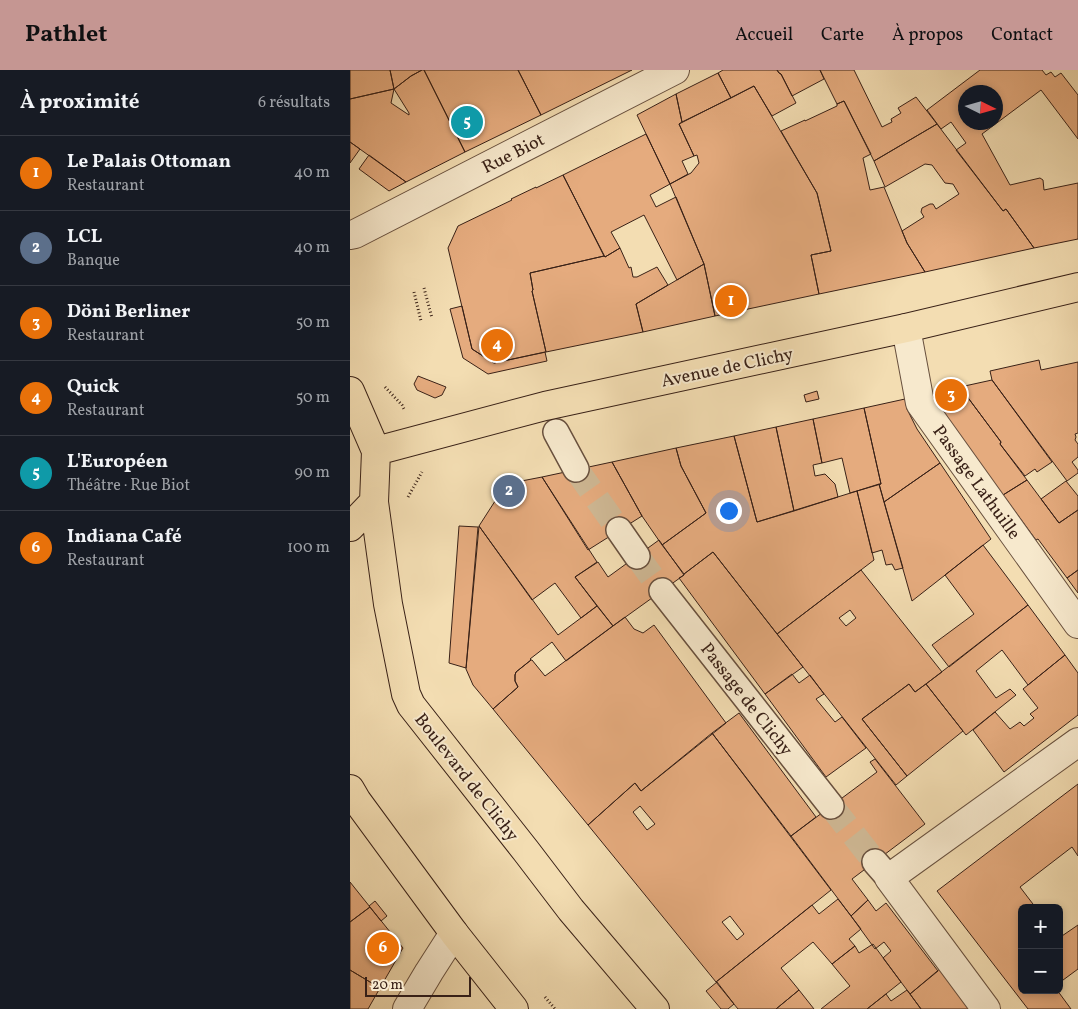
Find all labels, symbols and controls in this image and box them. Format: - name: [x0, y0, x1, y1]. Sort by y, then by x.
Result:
- text: Pathlet: [25, 18, 107, 52]
- text: Accueil: [735, 23, 793, 48]
- text: Carte: [821, 23, 864, 48]
- text: À propos: [892, 23, 963, 48]
- text: Contact: [991, 23, 1053, 48]
- north arrow: [958, 85, 1003, 130]
- text: À proximité: [20, 88, 139, 117]
- text: 6 résultats: [258, 92, 330, 114]
- pin: 5: [451, 103, 483, 141]
- street label: Rue Biot: [478, 128, 549, 181]
- text: Le Palais Ottoman: [67, 149, 231, 175]
- text: 1: [33, 162, 39, 184]
- text: 40 m: [294, 162, 330, 184]
- text: Restaurant: [67, 175, 145, 197]
- text: LCL: [67, 224, 102, 250]
- text: 2: [32, 237, 40, 259]
- text: 40 m: [294, 237, 330, 259]
- text: Banque: [67, 250, 120, 272]
- pin: 1: [715, 282, 747, 320]
- text: Döni Berliner: [67, 299, 190, 325]
- text: 3: [32, 312, 40, 334]
- text: 50 m: [296, 312, 330, 334]
- text: Restaurant: [67, 325, 145, 347]
- pin: 4: [481, 326, 513, 364]
- street label: Avenue de Clichy: [659, 342, 796, 395]
- text: Quick: [67, 374, 119, 400]
- pin: 3: [935, 376, 967, 414]
- text: 4: [31, 387, 41, 409]
- text: 50 m: [296, 387, 330, 409]
- text: Restaurant: [67, 400, 145, 422]
- street label: Passage Lathuille: [926, 421, 1026, 545]
- text: L'Européen: [67, 449, 168, 475]
- text: 5: [32, 462, 40, 484]
- text: 90 m: [294, 462, 330, 484]
- pin: 2: [493, 472, 525, 510]
- text: Théâtre · Rue Biot: [67, 475, 190, 497]
- your location: [716, 498, 742, 524]
- text: Indiana Café: [67, 524, 182, 550]
- text: 6: [32, 537, 40, 559]
- text: 100 m: [287, 537, 330, 559]
- text: Restaurant: [67, 550, 145, 572]
- street label: Passage de Clichy: [694, 638, 798, 762]
- street label: Boulevard de Clichy: [408, 709, 524, 848]
- map controls: [1018, 904, 1063, 994]
- button: +: [1018, 904, 1063, 949]
- pin: 6: [367, 929, 399, 967]
- button: −: [1018, 949, 1063, 994]
- scale bar: [365, 974, 471, 997]
- text: 20 m: [372, 976, 403, 995]

